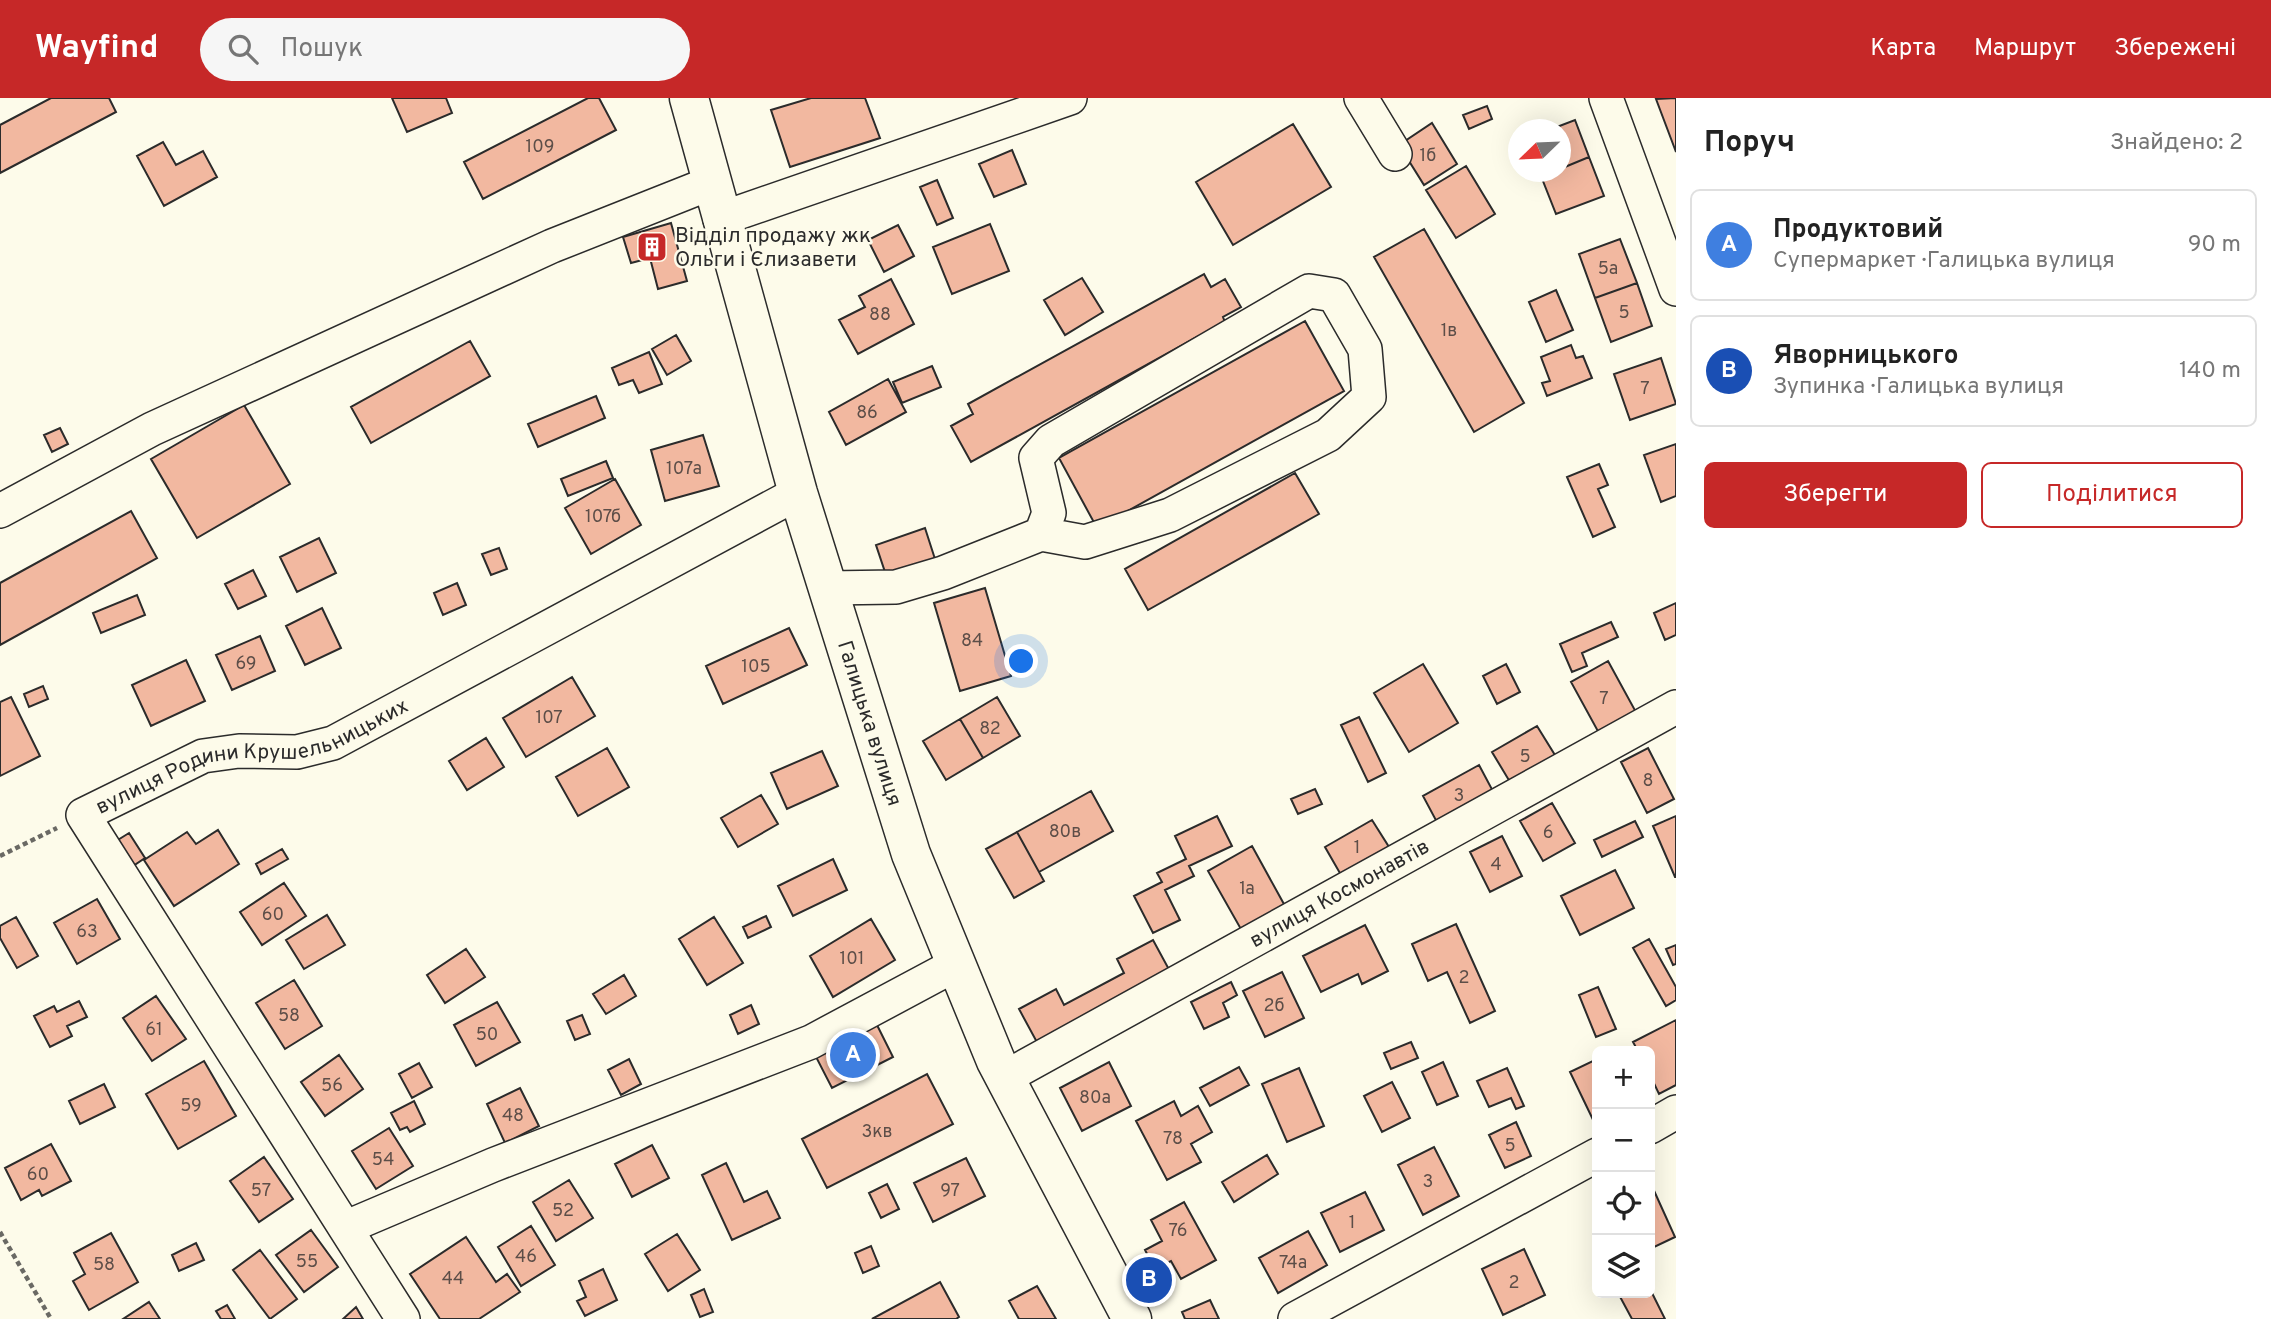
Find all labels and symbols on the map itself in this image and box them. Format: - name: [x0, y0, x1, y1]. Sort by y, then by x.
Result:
- north arrow: [1508, 119, 1571, 182]
- house number: 109: [525, 136, 555, 159]
- house number: 1б: [1420, 145, 1436, 168]
- place label: Відділ продажу жк Ольги і Єлизавети: [675, 223, 871, 274]
- building icon: Відділ продажу жк Ольги і Єлизавети: [635, 230, 669, 264]
- house number: 5а: [1598, 258, 1618, 281]
- house number: 5: [1618, 302, 1630, 325]
- house number: 88: [869, 304, 891, 327]
- house number: 1в: [1441, 320, 1457, 343]
- house number: 7: [1640, 378, 1650, 401]
- house number: 86: [856, 402, 878, 425]
- house number: 107а: [666, 458, 702, 481]
- house number: 107б: [585, 506, 621, 529]
- house number: 84: [961, 630, 983, 653]
- street label: Галицька вулиця: [830, 638, 907, 810]
- your location: [1004, 644, 1038, 678]
- house number: 69: [236, 653, 256, 676]
- house number: 105: [741, 656, 771, 679]
- house number: 7: [1599, 688, 1609, 711]
- street label: вулиця Родини Крушельницьких: [92, 693, 413, 822]
- house number: 107: [535, 707, 563, 730]
- house number: 82: [979, 718, 1001, 741]
- house number: 5: [1519, 746, 1531, 769]
- house number: 8: [1643, 770, 1654, 793]
- house number: 3: [1454, 785, 1464, 808]
- house number: 80в: [1049, 821, 1081, 844]
- house number: 6: [1543, 822, 1553, 845]
- street label: вулиця Космонавтів: [1245, 834, 1435, 955]
- house number: 1: [1354, 837, 1360, 860]
- house number: 4: [1490, 854, 1502, 877]
- house number: 1а: [1239, 878, 1255, 901]
- house number: 60: [262, 904, 284, 927]
- house number: 63: [76, 921, 98, 944]
- house number: 101: [840, 948, 864, 971]
- house number: 2: [1458, 967, 1470, 990]
- house number: 2б: [1263, 995, 1285, 1018]
- house number: 58: [278, 1005, 300, 1028]
- house number: 61: [145, 1019, 163, 1042]
- house number: 50: [476, 1024, 498, 1047]
- pin: A: [830, 1029, 876, 1081]
- house number: 56: [321, 1075, 343, 1098]
- house number: 80а: [1079, 1087, 1111, 1110]
- house number: 59: [180, 1095, 202, 1118]
- house number: 48: [502, 1105, 524, 1128]
- house number: 3кв: [861, 1121, 893, 1144]
- house number: 78: [1163, 1128, 1183, 1151]
- house number: 5: [1504, 1135, 1516, 1158]
- house number: 54: [372, 1149, 394, 1172]
- house number: 60: [27, 1164, 49, 1187]
- house number: 3: [1423, 1171, 1433, 1194]
- house number: 57: [251, 1180, 271, 1203]
- house number: 97: [940, 1180, 960, 1203]
- house number: 52: [552, 1200, 574, 1223]
- house number: 1: [1349, 1212, 1355, 1235]
- house number: 76: [1168, 1220, 1188, 1243]
- house number: 46: [515, 1246, 537, 1269]
- house number: 55: [296, 1251, 318, 1274]
- house number: 74а: [1279, 1252, 1307, 1275]
- house number: 58: [93, 1254, 115, 1277]
- pin: B: [1126, 1254, 1172, 1306]
- house number: 44: [442, 1268, 464, 1291]
- house number: 2: [1508, 1272, 1520, 1295]

